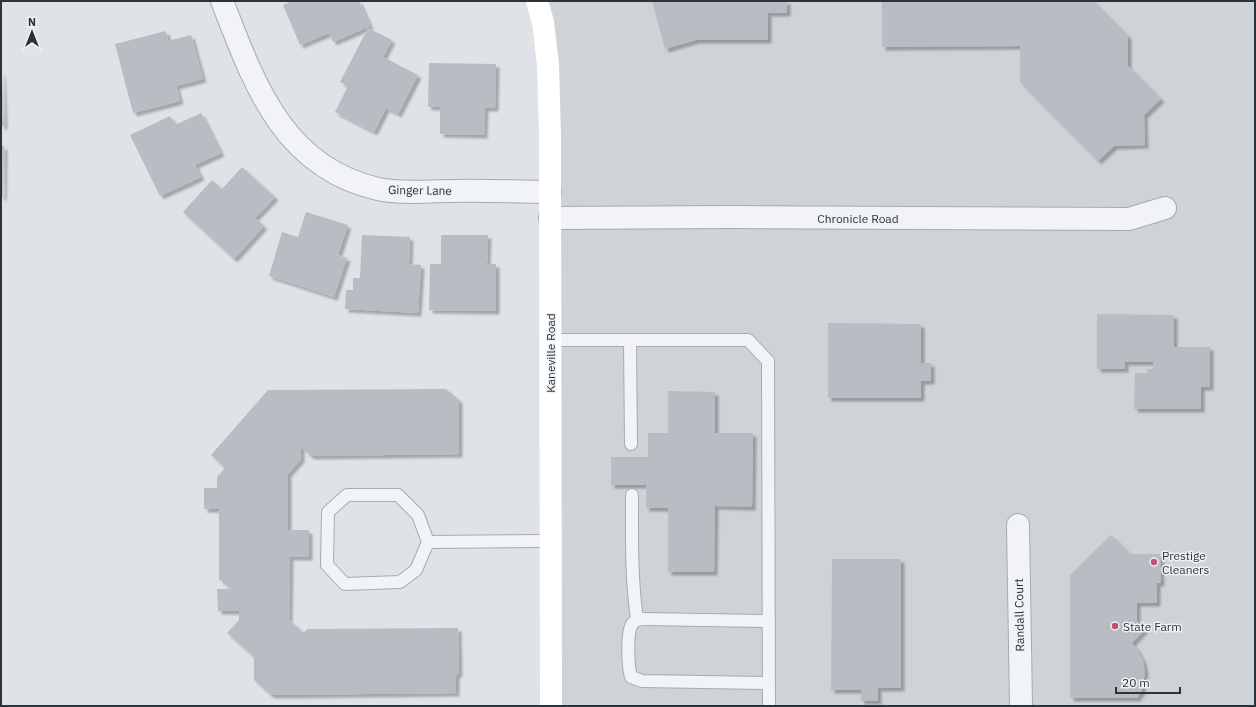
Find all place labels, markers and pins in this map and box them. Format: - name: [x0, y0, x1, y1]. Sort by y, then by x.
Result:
- place label: Prestige Cleaners: [1162, 548, 1210, 577]
- marker: Prestige Cleaners: [1149, 557, 1159, 567]
- place label: State Farm: [1123, 619, 1182, 634]
- marker: State Farm: [1110, 621, 1120, 631]

